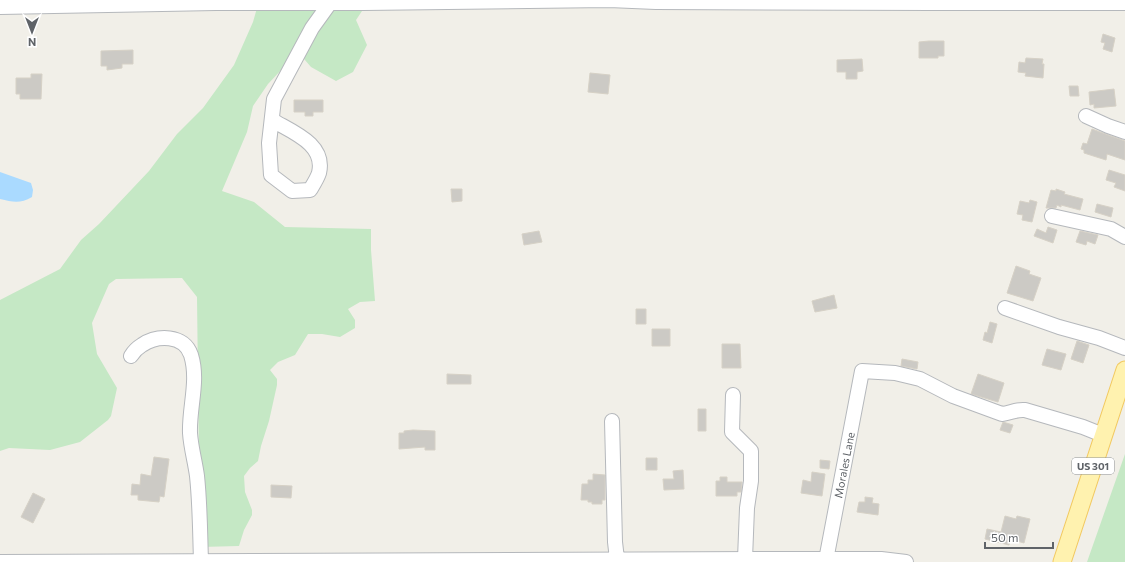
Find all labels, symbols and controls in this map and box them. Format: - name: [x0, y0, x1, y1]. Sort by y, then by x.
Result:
- north arrow: [12, 12, 52, 52]
- text: N: [28, 36, 36, 49]
- street label: Morales Lane: [831, 431, 857, 499]
- road number: US 301: [1072, 458, 1114, 474]
- scale bar: [985, 524, 1053, 550]
- text: 50 m: [991, 530, 1019, 544]

